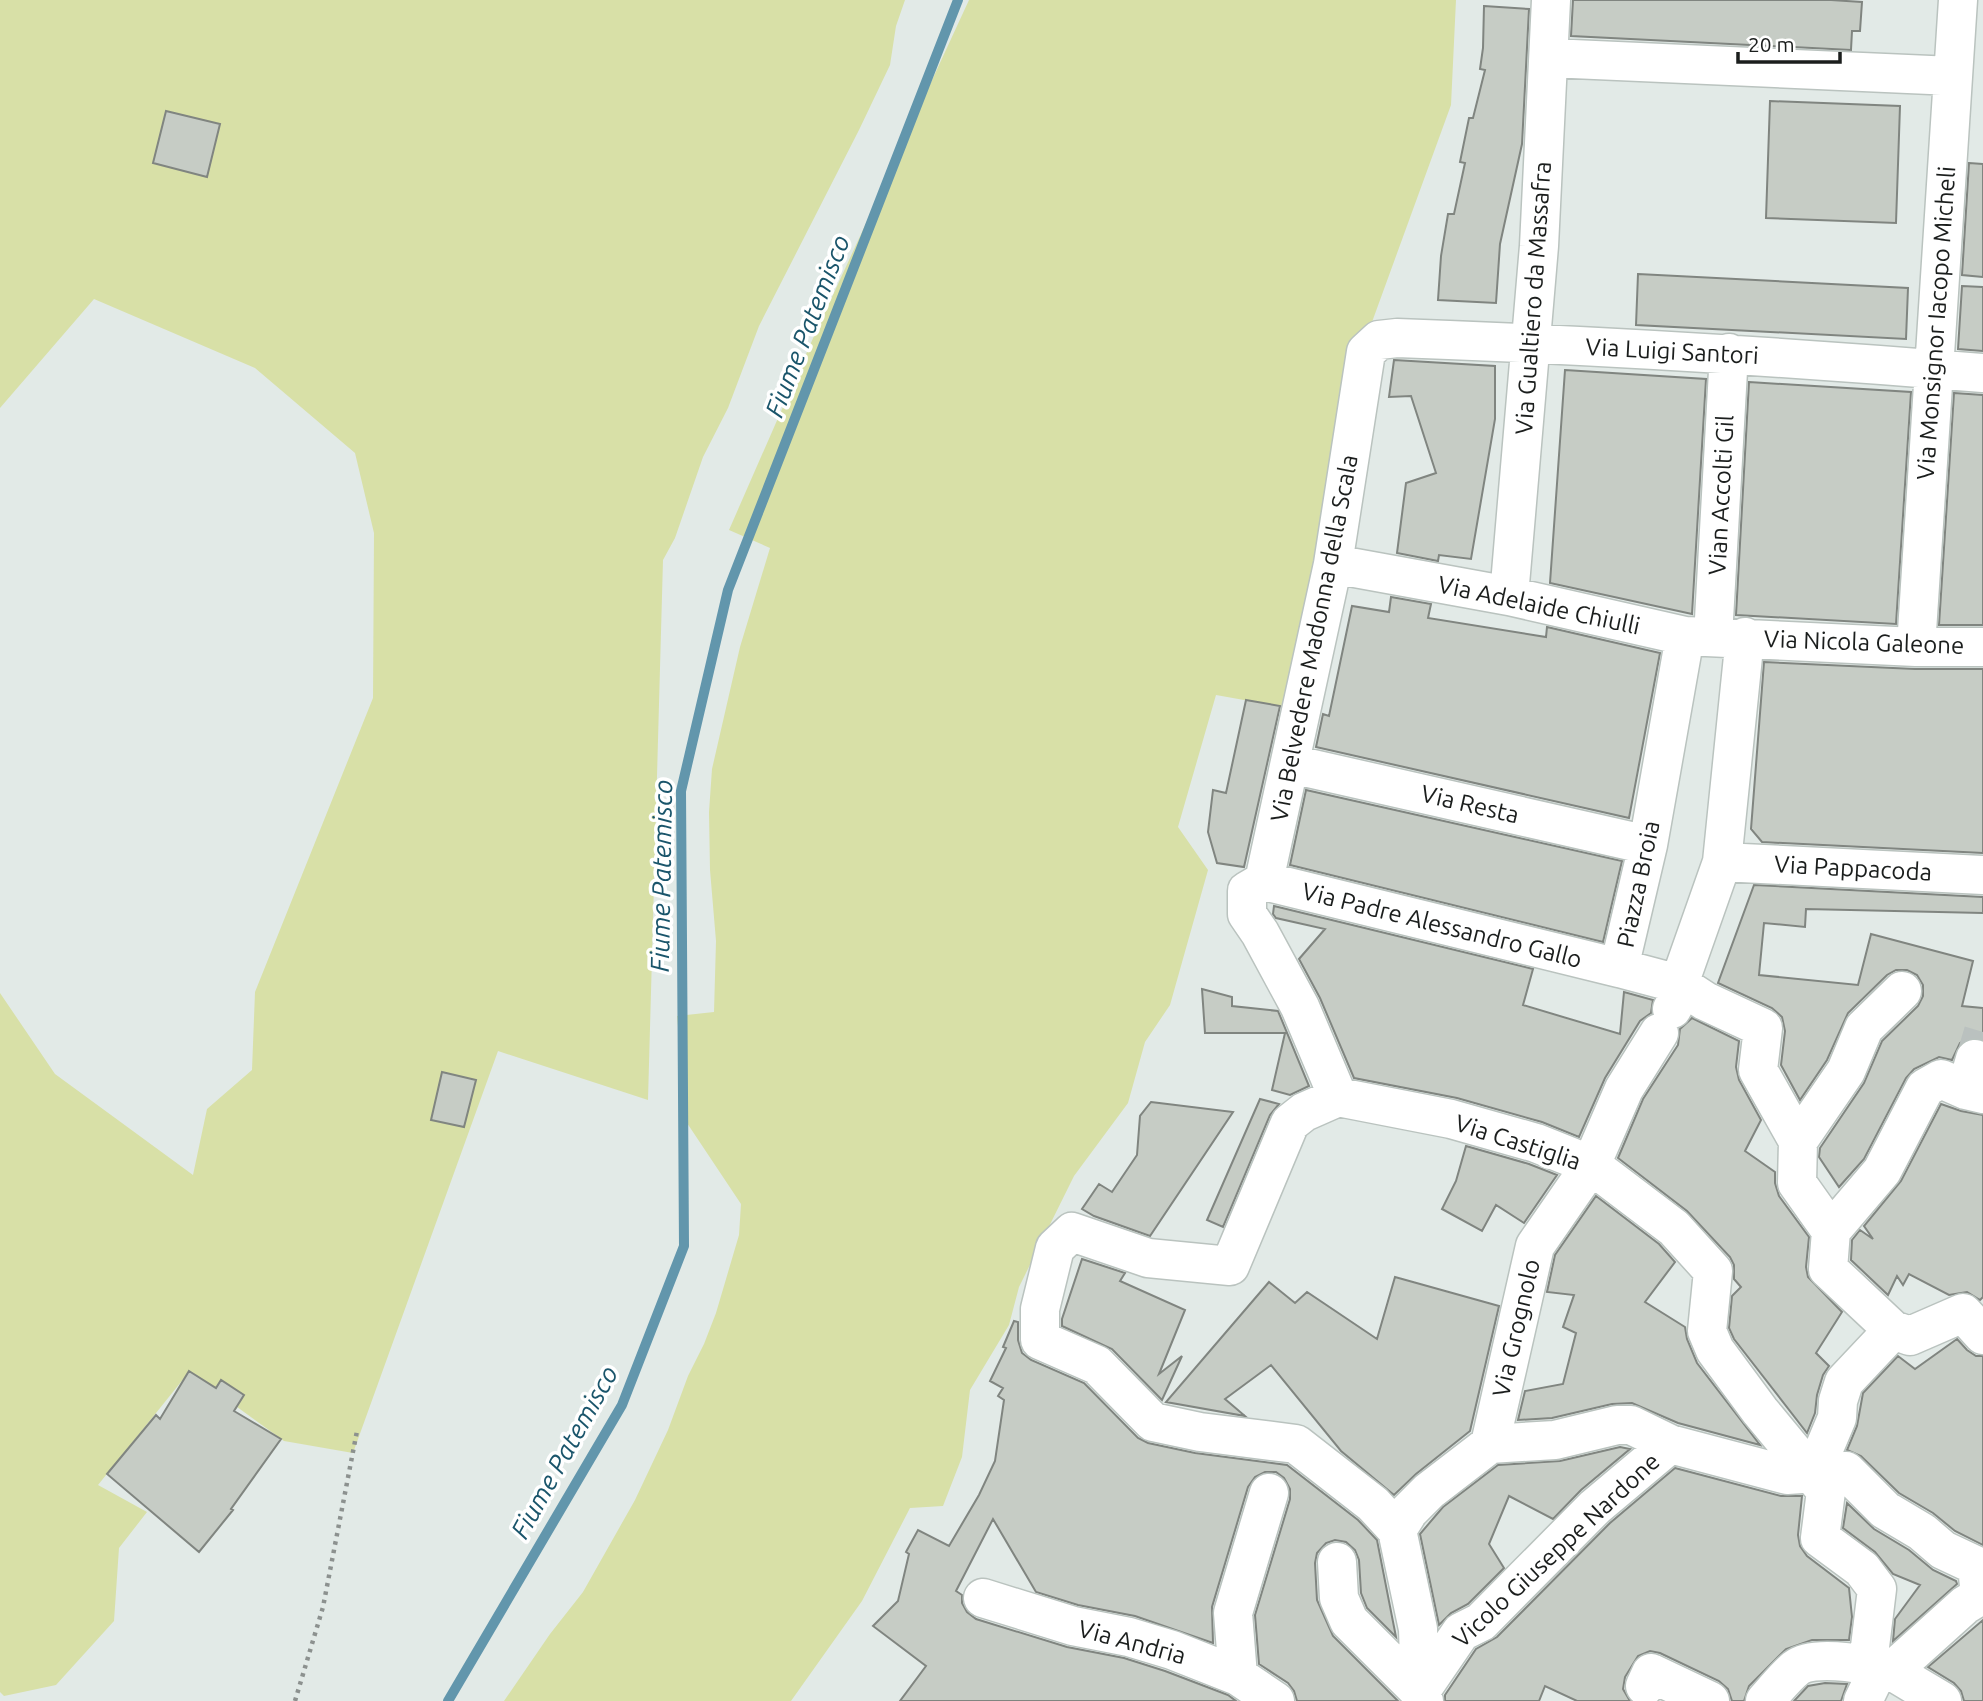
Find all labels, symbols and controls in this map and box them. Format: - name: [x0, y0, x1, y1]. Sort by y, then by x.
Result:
- scale bar: [1738, 21, 1840, 65]
- text: 20 m: [1748, 32, 1795, 56]
- street label: Via Gualtiero da Massafra: [1510, 160, 1556, 436]
- street label: Via Monsignor Iacopo Micheli: [1912, 165, 1960, 481]
- water label: Fiume Patemisco: [759, 231, 855, 421]
- street label: Via Luigi Santori: [1585, 333, 1759, 369]
- street label: Vian Accolti Gil: [1703, 414, 1739, 576]
- street label: Via Belvedere Madonna della Scala: [1265, 452, 1363, 824]
- street label: Via Adelaide Chiulli: [1435, 570, 1643, 640]
- street label: Via Nicola Galeone: [1763, 625, 1965, 659]
- water label: Fiume Patemisco: [645, 780, 677, 972]
- street label: Via Resta: [1418, 780, 1522, 828]
- street label: Piazza Broia: [1611, 818, 1665, 950]
- street label: Via Pappacoda: [1773, 850, 1933, 886]
- street label: Via Padre Alessandro Gallo: [1299, 877, 1585, 973]
- street label: Via Castiglia: [1452, 1109, 1584, 1175]
- street label: Via Grognolo: [1487, 1256, 1545, 1400]
- water label: Fiume Patemisco: [505, 1361, 623, 1543]
- street label: Vicolo Giuseppe Nardone: [1447, 1447, 1665, 1653]
- street label: Via Andria: [1075, 1615, 1189, 1669]

